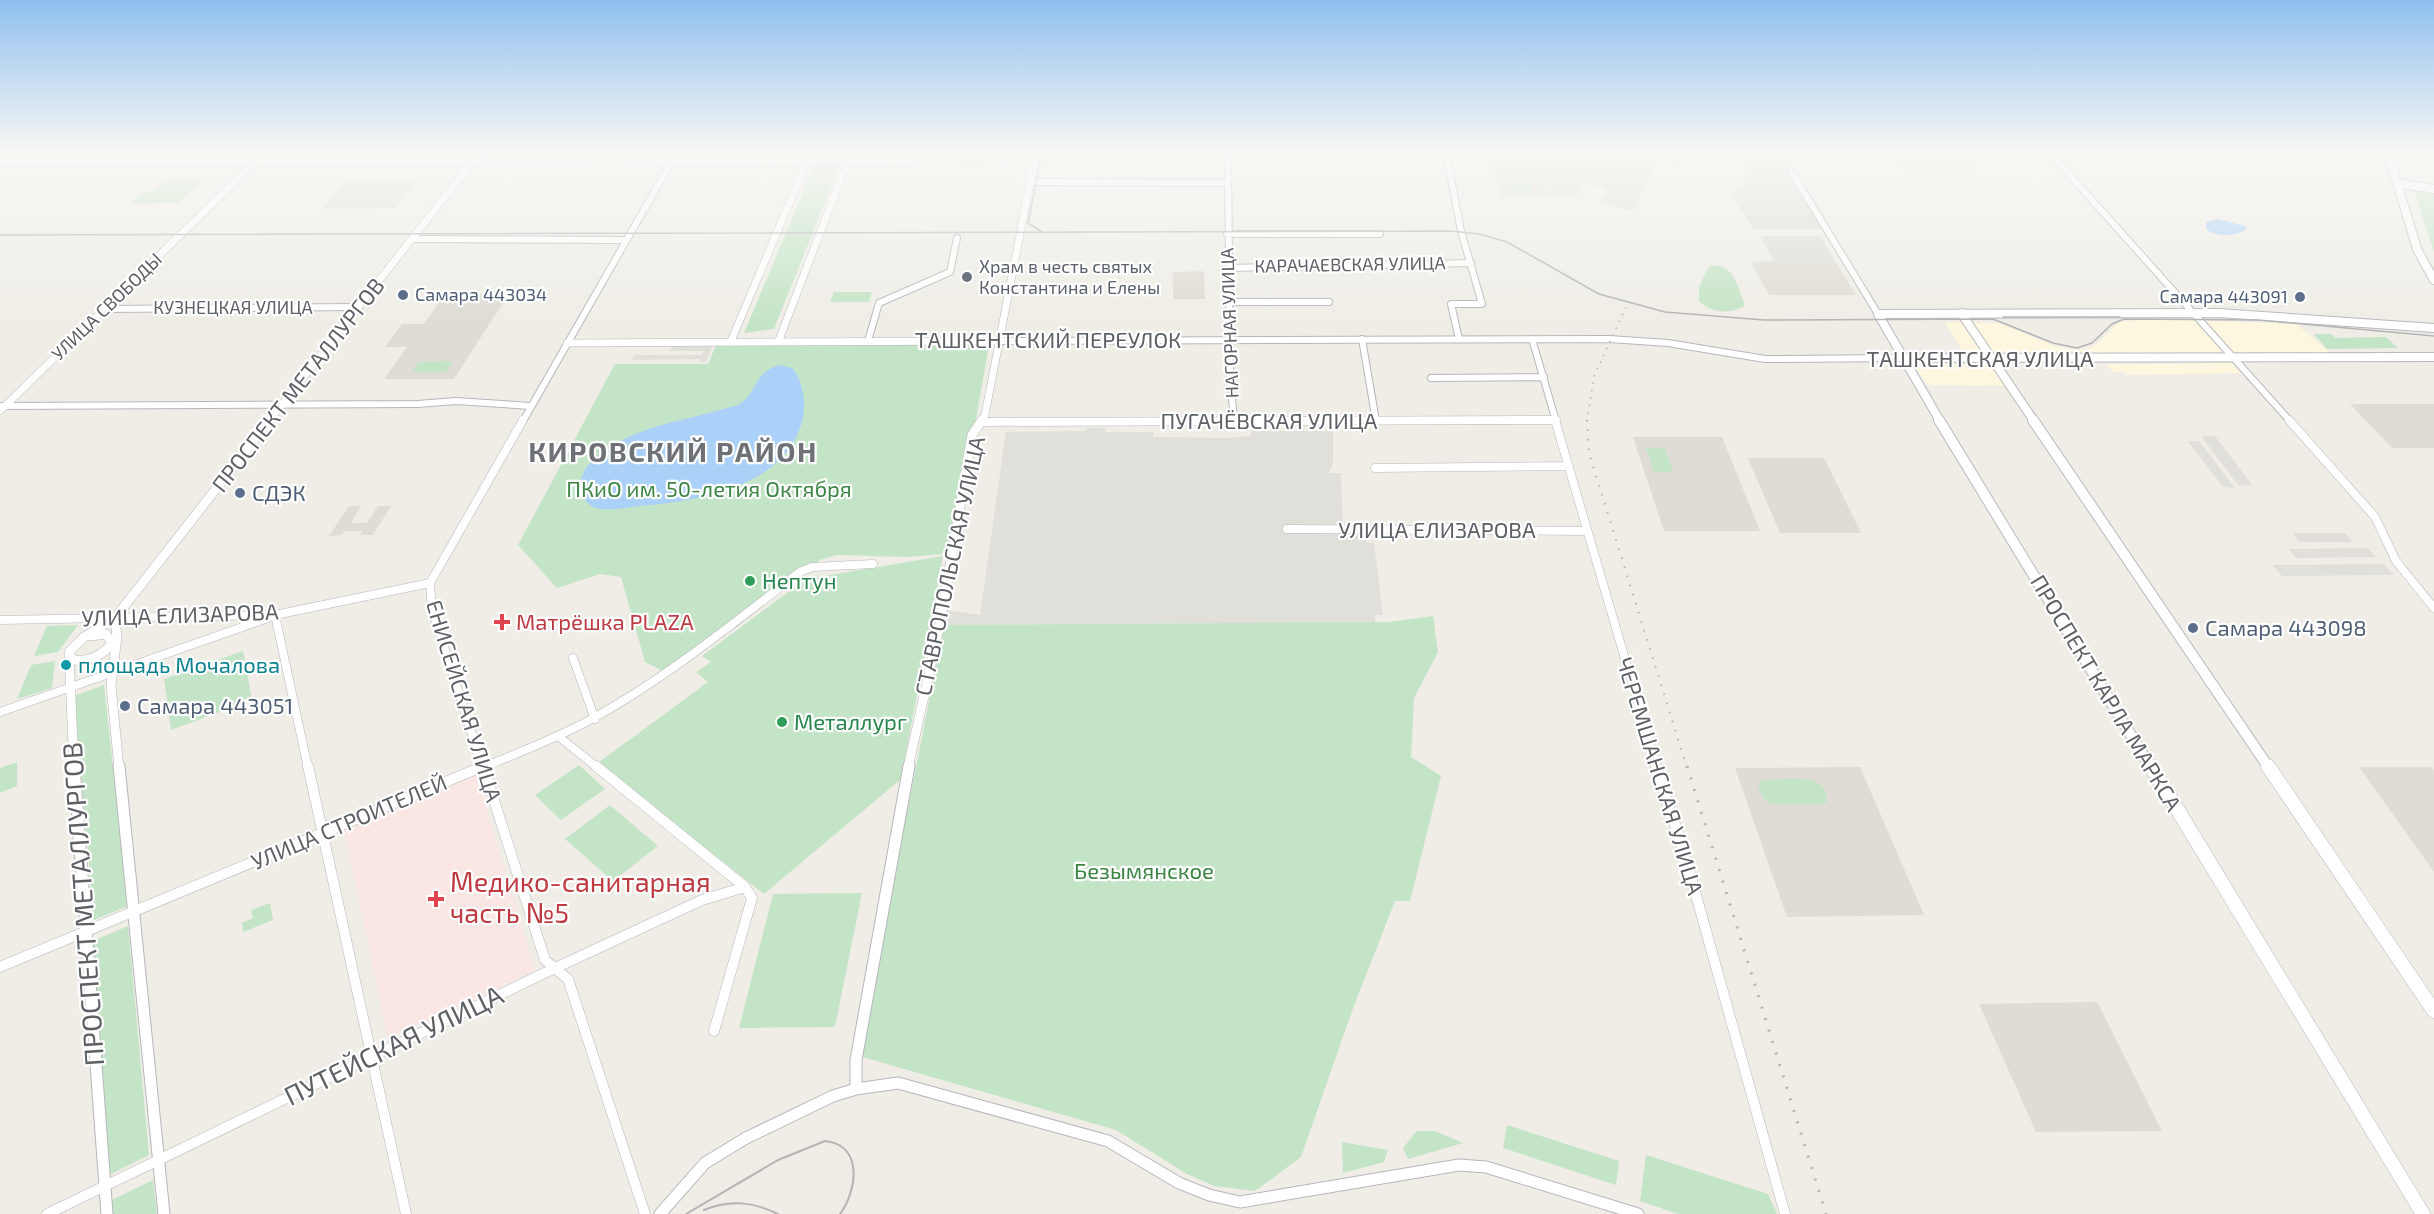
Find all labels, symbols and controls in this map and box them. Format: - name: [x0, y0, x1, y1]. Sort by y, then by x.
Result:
- street label: НАГОРНАЯ УЛИЦА: [1215, 247, 1243, 399]
- street label: УЛИЦА СВОБОДЫ: [47, 248, 166, 364]
- street label: КАРАЧАЕВСКАЯ УЛИЦА: [1254, 251, 1447, 277]
- place label: Храм в честь святых Константина и Елены: [979, 255, 1160, 298]
- marker: Храм в честь святых Константина и Елены: [960, 270, 974, 284]
- street label: ПРОСПЕКТ МЕТАЛЛУРГОВ: [206, 272, 389, 497]
- place label: Самара 443034: [415, 283, 547, 305]
- place label: Самара 443091: [2159, 285, 2288, 307]
- marker: Самара 443034: [396, 288, 410, 302]
- marker: Самара 443091: [2293, 290, 2307, 304]
- street label: КУЗНЕЦКАЯ УЛИЦА: [153, 296, 314, 318]
- street label: ТАШКЕНТСКИЙ ПЕРЕУЛОК: [915, 326, 1181, 352]
- street label: ТАШКЕНТСКАЯ УЛИЦА: [1866, 345, 2094, 371]
- street label: ПУГАЧЁВСКАЯ УЛИЦА: [1161, 407, 1378, 433]
- street label: СТАВРОПОЛЬСКАЯ УЛИЦА: [909, 433, 989, 698]
- district label: КИРОВСКИЙ РАЙОН: [528, 434, 818, 468]
- park label: ПКиО им. 50-летия Октября: [566, 475, 852, 501]
- place label: СДЭК: [252, 479, 306, 505]
- marker: СДЭК: [233, 486, 247, 500]
- street label: УЛИЦА ЕЛИЗАРОВА: [1338, 516, 1536, 542]
- place label: Нептун: [762, 567, 837, 594]
- street label: ПРОСПЕКТ КАРЛА МАРКСА: [2026, 570, 2188, 816]
- marker: Нептун: [743, 574, 757, 588]
- street label: ЕНИСЕЙСКАЯ УЛИЦА: [422, 597, 508, 805]
- street label: УЛИЦА ЕЛИЗАРОВА: [81, 598, 279, 630]
- place label: Матрёшка PLAZA: [516, 608, 694, 634]
- marker: Матрёшка PLAZA: [493, 613, 511, 631]
- place label: Самара 443098: [2205, 614, 2367, 640]
- marker: Самара 443098: [2186, 621, 2200, 635]
- place label: площадь Мочалова: [78, 651, 280, 677]
- street label: ЧЕРЕМШАНСКАЯ УЛИЦА: [1612, 654, 1710, 898]
- marker: площадь Мочалова: [59, 658, 73, 672]
- place label: Самара 443051: [137, 692, 293, 718]
- marker: Самара 443051: [118, 699, 132, 713]
- place label: Металлург: [794, 708, 907, 735]
- marker: Металлург: [775, 715, 789, 729]
- street label: ПРОСПЕКТ МЕТАЛЛУРГОВ: [55, 741, 109, 1067]
- street label: УЛИЦА СТРОИТЕЛЕЙ: [247, 768, 450, 874]
- park label: Безымянское: [1074, 857, 1214, 883]
- place label: Медико-санитарная часть №5: [450, 865, 711, 928]
- marker: Медико-санитарная часть №5: [427, 890, 445, 908]
- street label: ПУТЕЙСКАЯ УЛИЦА: [279, 977, 508, 1111]

